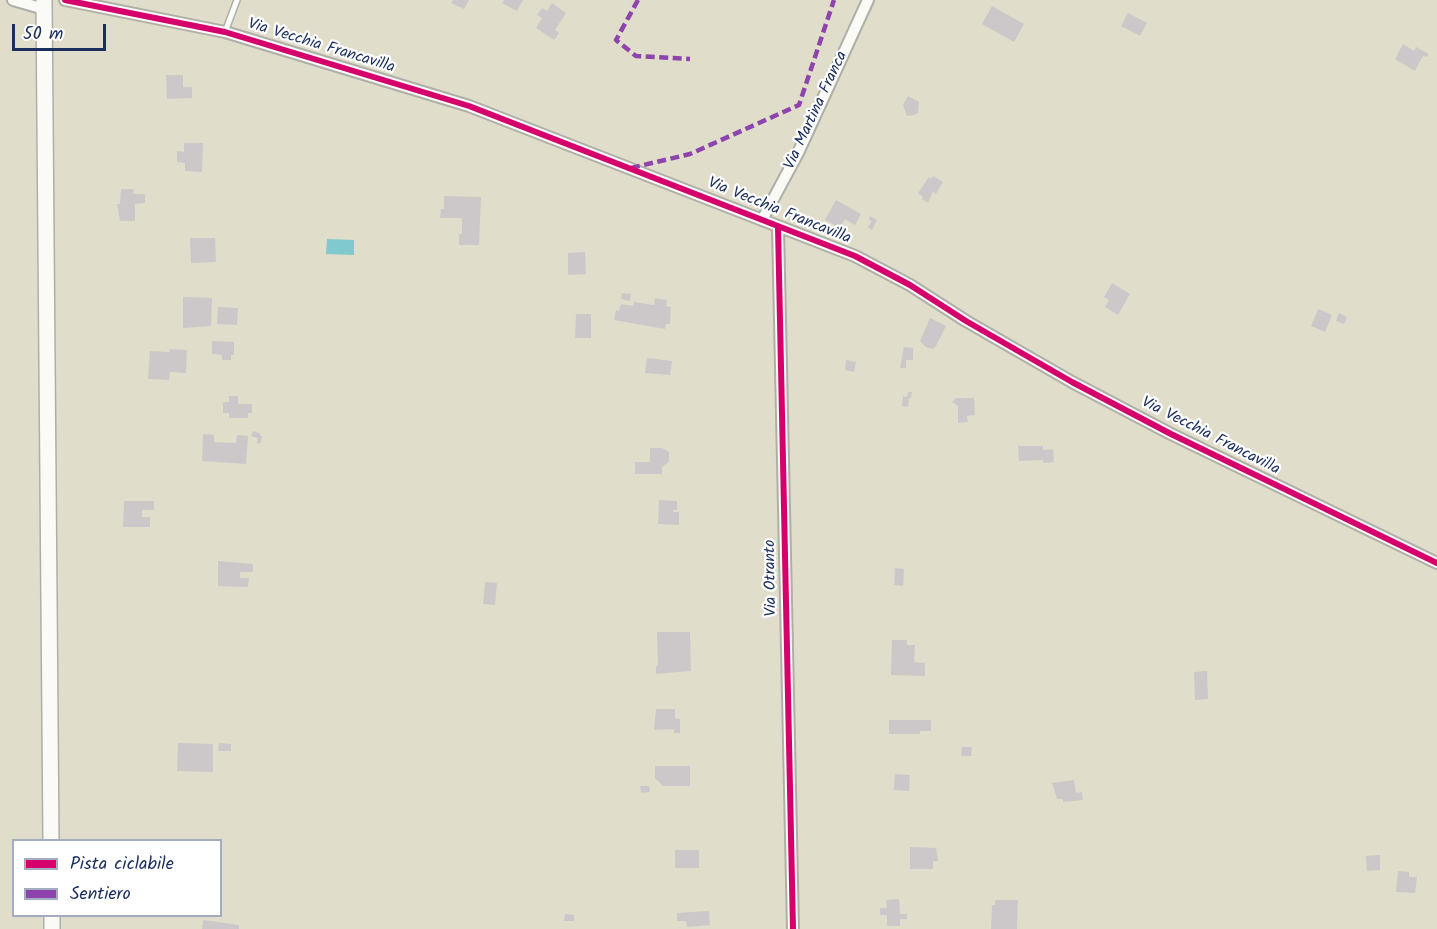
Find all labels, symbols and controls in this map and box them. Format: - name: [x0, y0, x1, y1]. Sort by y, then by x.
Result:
- scale bar: [15, 12, 110, 50]
- street label: Via Vecchia Francavilla: [245, 15, 397, 79]
- text: 50 m: [23, 20, 63, 49]
- street label: Via Martina Franca: [781, 49, 853, 173]
- street label: Via Vecchia Francavilla: [705, 174, 853, 250]
- street label: Via Vecchia Francavilla: [1138, 394, 1282, 480]
- street label: Via Otranto: [762, 539, 782, 617]
- legend: [12, 839, 222, 917]
- text: Pista ciclabile: [70, 850, 174, 879]
- text: Sentiero: [70, 880, 131, 909]

